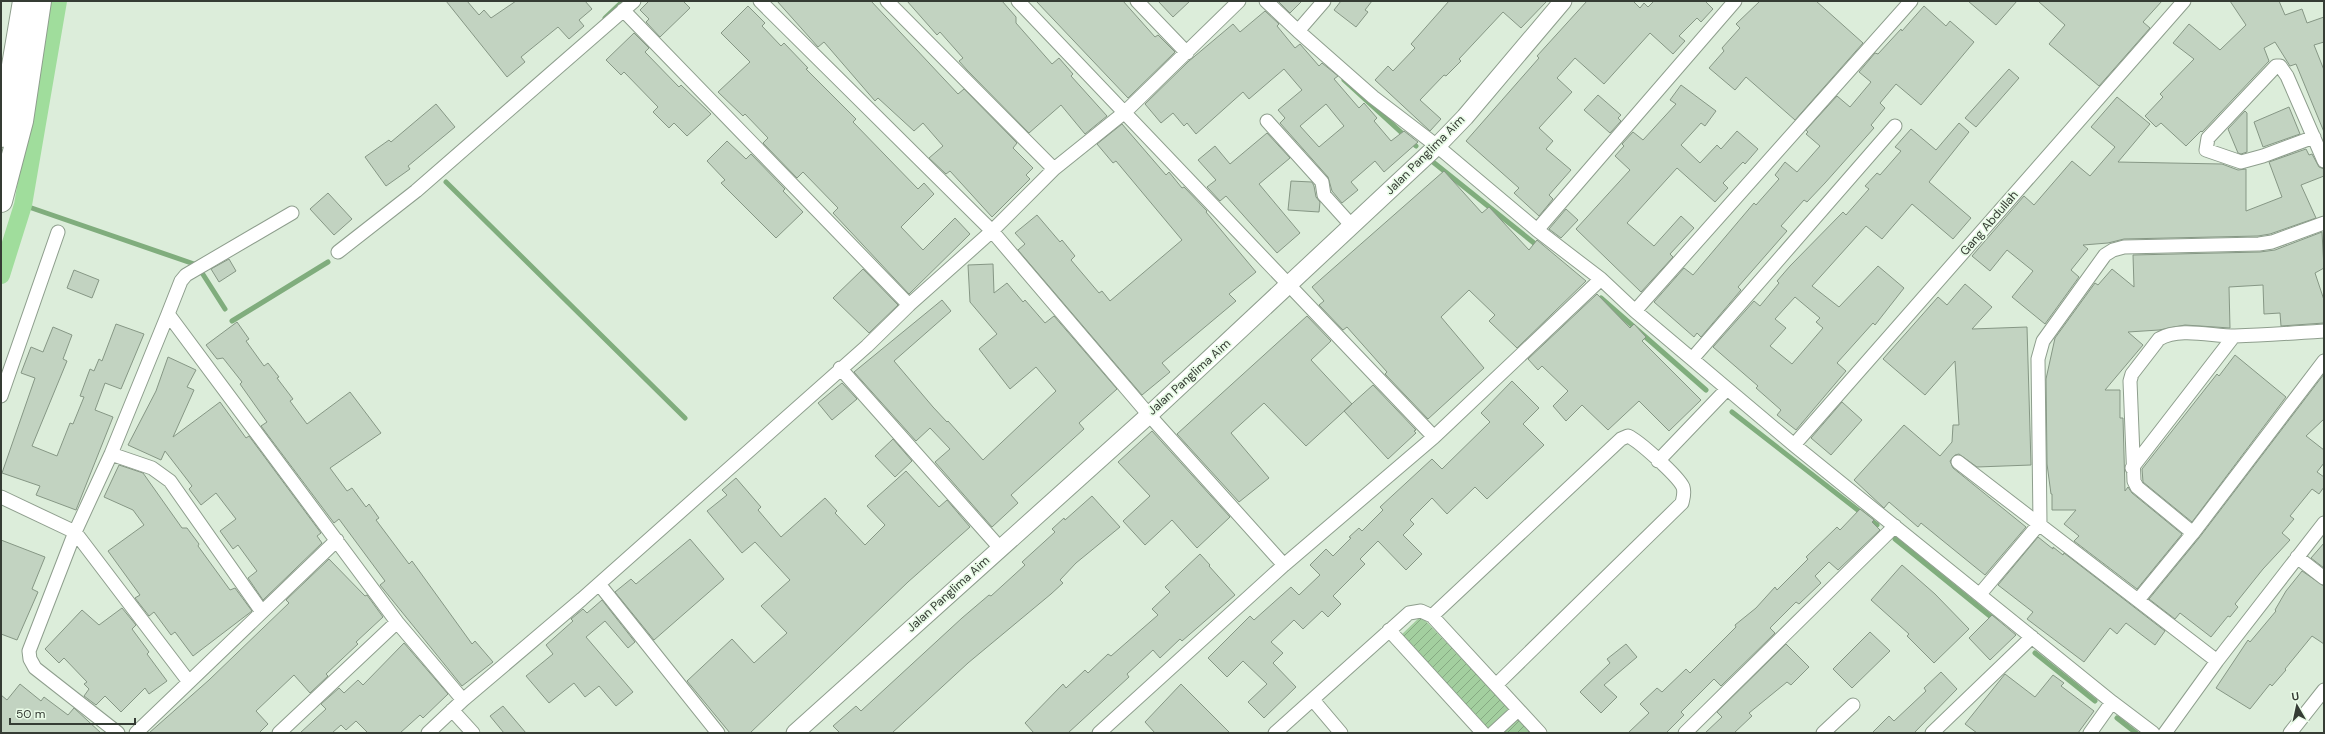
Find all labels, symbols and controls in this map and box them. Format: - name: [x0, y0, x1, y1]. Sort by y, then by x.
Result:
- street label: Jalan Panglima Aim: [1382, 112, 1468, 198]
- street label: Gang Abdullah: [1956, 187, 2022, 259]
- street label: Jalan Panglima Aim: [1144, 336, 1234, 418]
- street label: Jalan Panglima Aim: [903, 553, 993, 635]
- north arrow: [2277, 686, 2317, 726]
- text: U: [2291, 689, 2300, 704]
- scale bar: [10, 700, 135, 726]
- text: 50 m: [16, 706, 45, 722]

